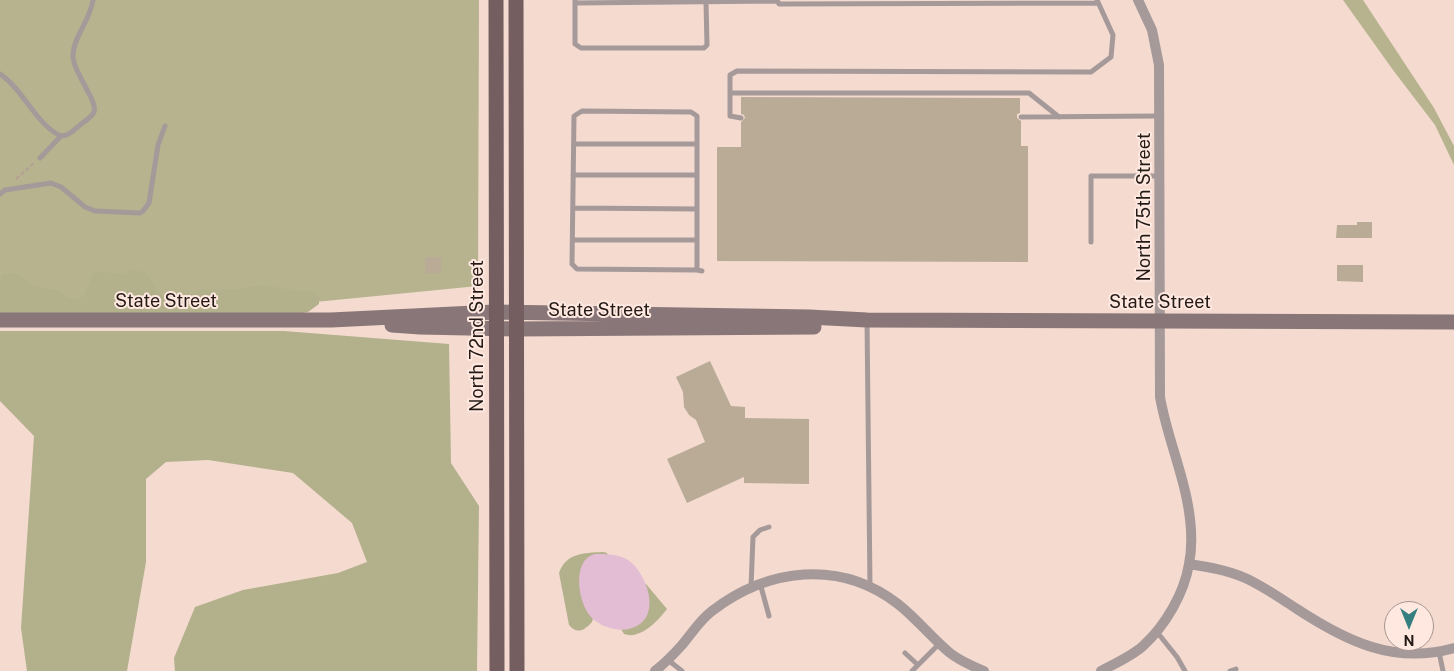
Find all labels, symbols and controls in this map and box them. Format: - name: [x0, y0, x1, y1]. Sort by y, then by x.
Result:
- street label: North 75th Street: [1133, 133, 1155, 281]
- street label: North 72nd Street: [466, 260, 488, 412]
- street label: State Street: [115, 290, 217, 312]
- street label: State Street: [1109, 291, 1211, 313]
- street label: State Street: [548, 299, 650, 321]
- north arrow: [1384, 601, 1434, 651]
- text: N: [1404, 632, 1414, 648]

